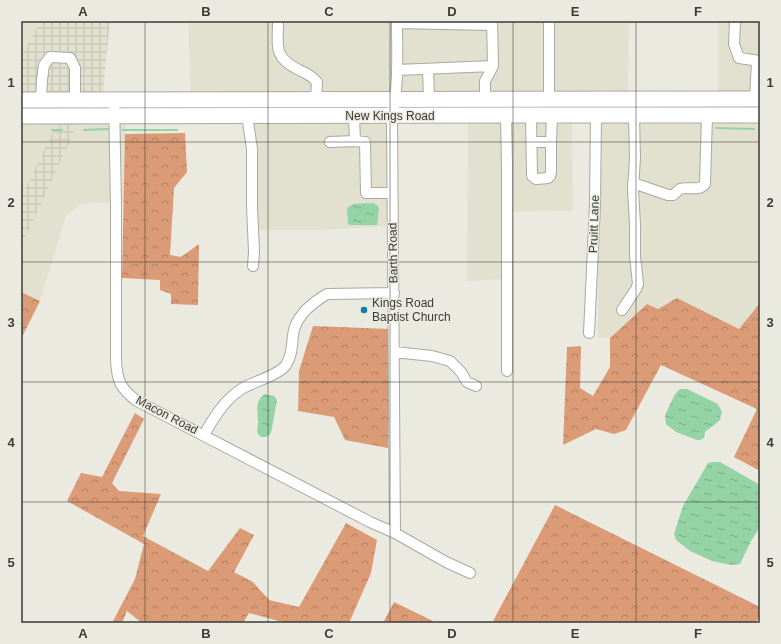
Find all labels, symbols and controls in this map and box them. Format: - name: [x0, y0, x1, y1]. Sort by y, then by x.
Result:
- text: A: [78, 4, 88, 19]
- text: B: [201, 4, 211, 19]
- text: C: [324, 4, 334, 19]
- text: D: [447, 4, 457, 19]
- text: E: [571, 4, 580, 19]
- text: F: [694, 4, 702, 19]
- text: 1: [7, 75, 15, 90]
- text: 1: [766, 75, 774, 90]
- street label: New Kings Road: [345, 109, 435, 123]
- street label: Pruitt Lane: [586, 194, 602, 253]
- text: 2: [7, 195, 15, 210]
- text: 2: [766, 195, 774, 210]
- street label: Barth Road: [385, 223, 401, 283]
- place label: Kings Road Baptist Church: [372, 296, 451, 324]
- marker: Kings Road Baptist Church: [359, 305, 369, 315]
- text: 3: [7, 315, 15, 330]
- text: 3: [766, 315, 774, 330]
- street label: Macon Road: [134, 393, 200, 437]
- text: 4: [7, 435, 15, 450]
- text: 4: [766, 435, 774, 450]
- text: 5: [7, 555, 15, 570]
- text: 5: [766, 555, 774, 570]
- text: A: [78, 626, 88, 641]
- text: B: [201, 626, 211, 641]
- text: C: [324, 626, 334, 641]
- text: D: [447, 626, 457, 641]
- text: E: [571, 626, 580, 641]
- text: F: [694, 626, 702, 641]

